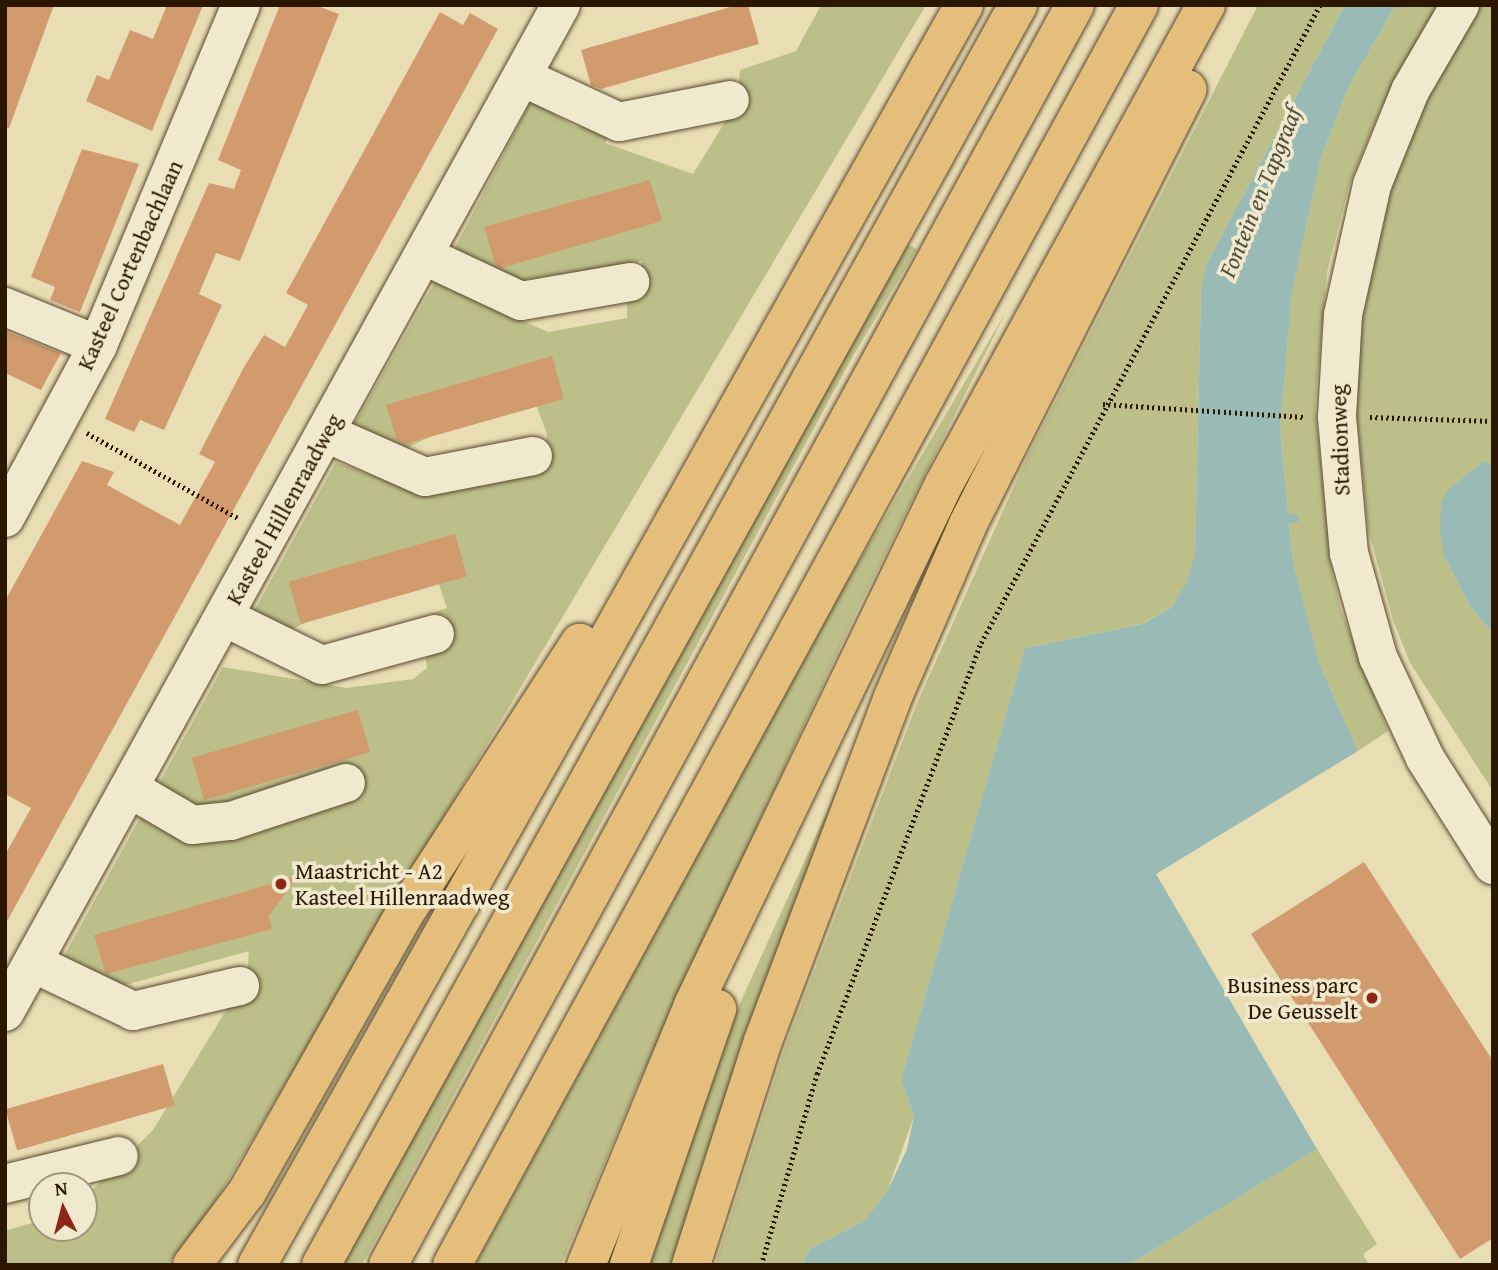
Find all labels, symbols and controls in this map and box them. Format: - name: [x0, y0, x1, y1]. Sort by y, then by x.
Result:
- water label: Fontein en Tapgraaf: [1213, 102, 1307, 282]
- street label: Kasteel Cortenbachlaan: [71, 156, 189, 374]
- street label: Stadionweg: [1324, 384, 1356, 496]
- street label: Kasteel Hillenraadweg: [220, 408, 348, 610]
- place label: Maastricht - A2 Kasteel Hillenraadweg: [295, 857, 510, 911]
- marker: Maastricht - A2 Kasteel Hillenraadweg: [273, 876, 289, 892]
- place label: Business parc De Geusselt: [1227, 971, 1358, 1025]
- marker: Business parc De Geusselt: [1364, 990, 1380, 1006]
- north arrow: [28, 1172, 98, 1242]
- text: N: [53, 1174, 69, 1203]

